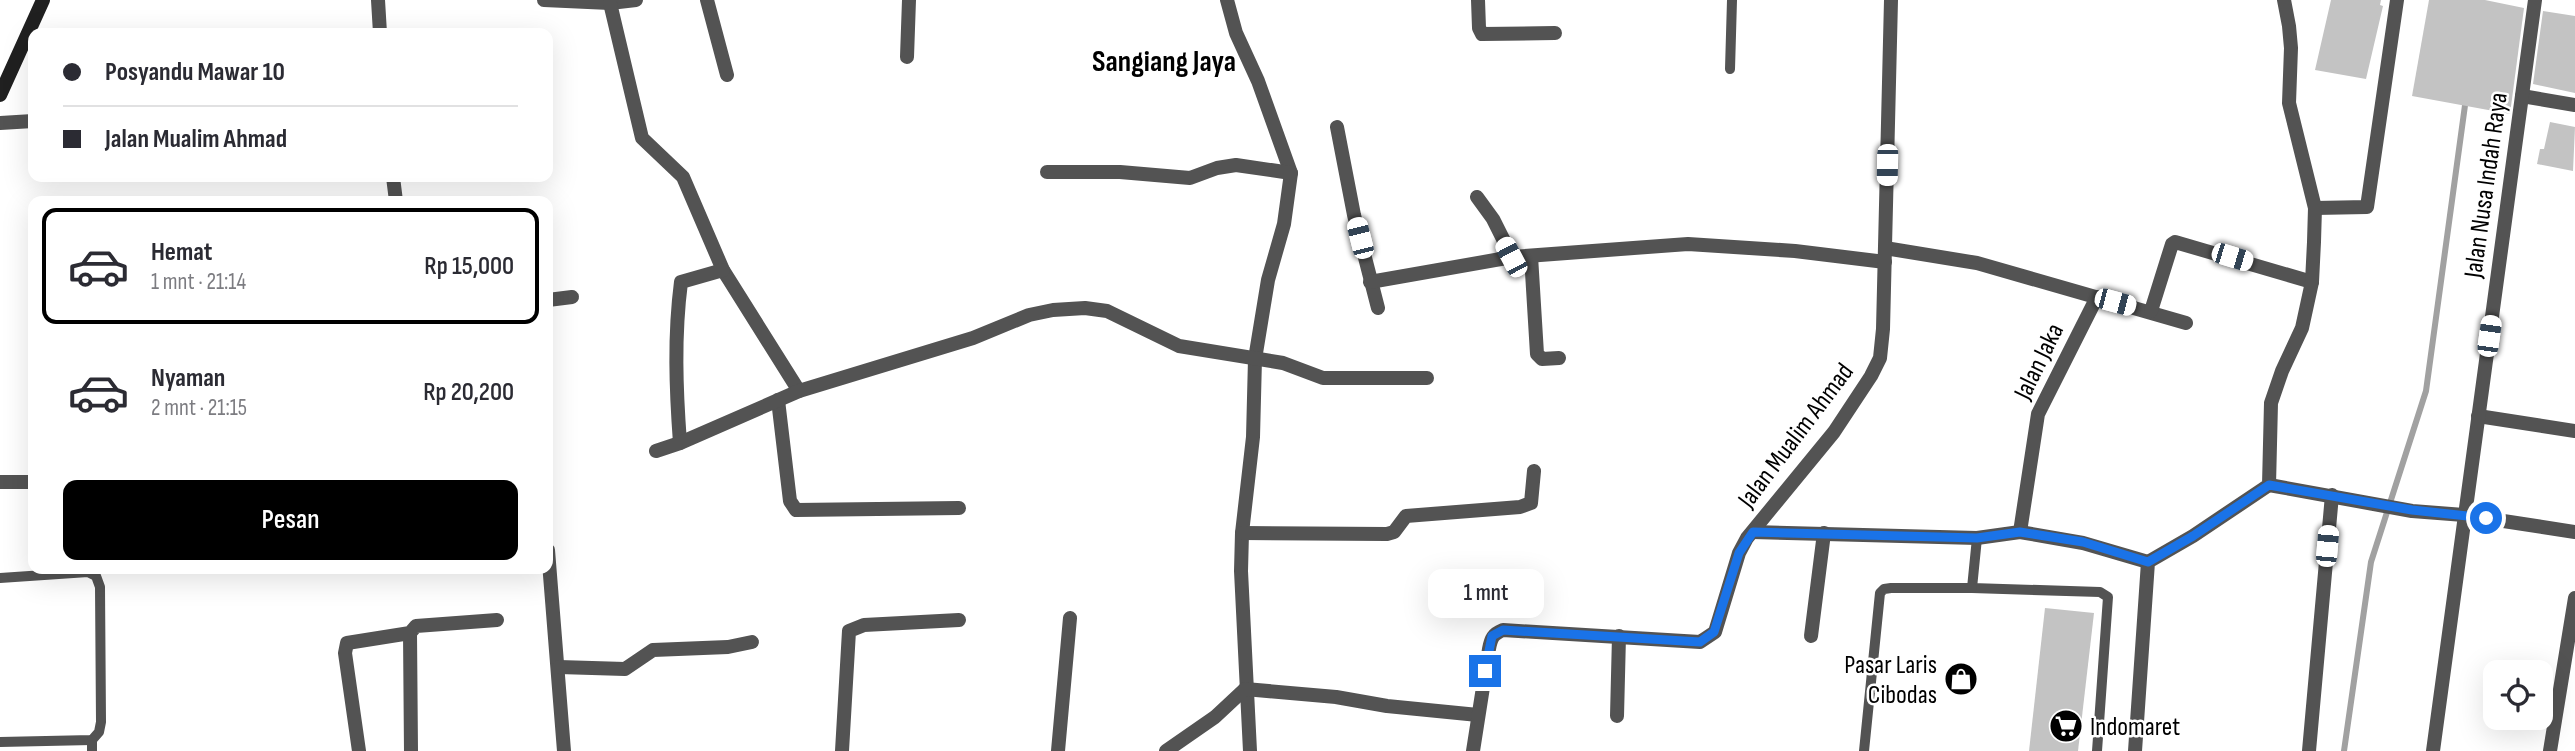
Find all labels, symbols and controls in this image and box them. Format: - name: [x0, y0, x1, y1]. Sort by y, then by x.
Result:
- district label: Sangiang Jaya: [1092, 44, 1236, 80]
- text: Posyandu Mawar 10: [105, 57, 285, 88]
- street label: Jalan Nusa Indah Raya: [2458, 91, 2515, 281]
- text: Jalan Mualim Ahmad: [105, 124, 287, 155]
- car: [1877, 144, 1898, 186]
- car: [1345, 215, 1376, 261]
- car: [1492, 234, 1531, 280]
- icon: car: [67, 235, 130, 298]
- text: Hemat: [151, 237, 212, 268]
- car: [2209, 241, 2256, 273]
- text: Rp 15,000: [424, 251, 514, 282]
- text: 1 mnt · 21:14: [151, 268, 246, 296]
- car: [2092, 286, 2139, 318]
- car: [2476, 314, 2503, 358]
- street label: Jalan Jaka: [2007, 319, 2071, 406]
- street label: Jalan Mualim Ahmad: [1731, 358, 1861, 515]
- icon: car: [67, 361, 130, 424]
- text: Nyaman: [151, 363, 225, 394]
- text: Rp 20,200: [423, 377, 514, 408]
- text: 2 mnt · 21:15: [151, 394, 247, 422]
- button: Pesan: [63, 480, 518, 560]
- route start: [2470, 502, 2502, 534]
- car: [2315, 524, 2340, 568]
- callout: 1 mnt: [1427, 570, 1543, 618]
- text: 1 mnt: [1464, 579, 1508, 607]
- place label: Pasar Laris Cibodas: [1844, 650, 1937, 711]
- route end: [1469, 655, 1501, 687]
- shop icon: Pasar Laris Cibodas: [1942, 660, 1980, 698]
- map controls: [2483, 660, 2553, 730]
- button: locate: [2483, 660, 2553, 730]
- supermarket icon: Indomaret: [2047, 707, 2085, 745]
- place label: Indomaret: [2090, 712, 2180, 743]

